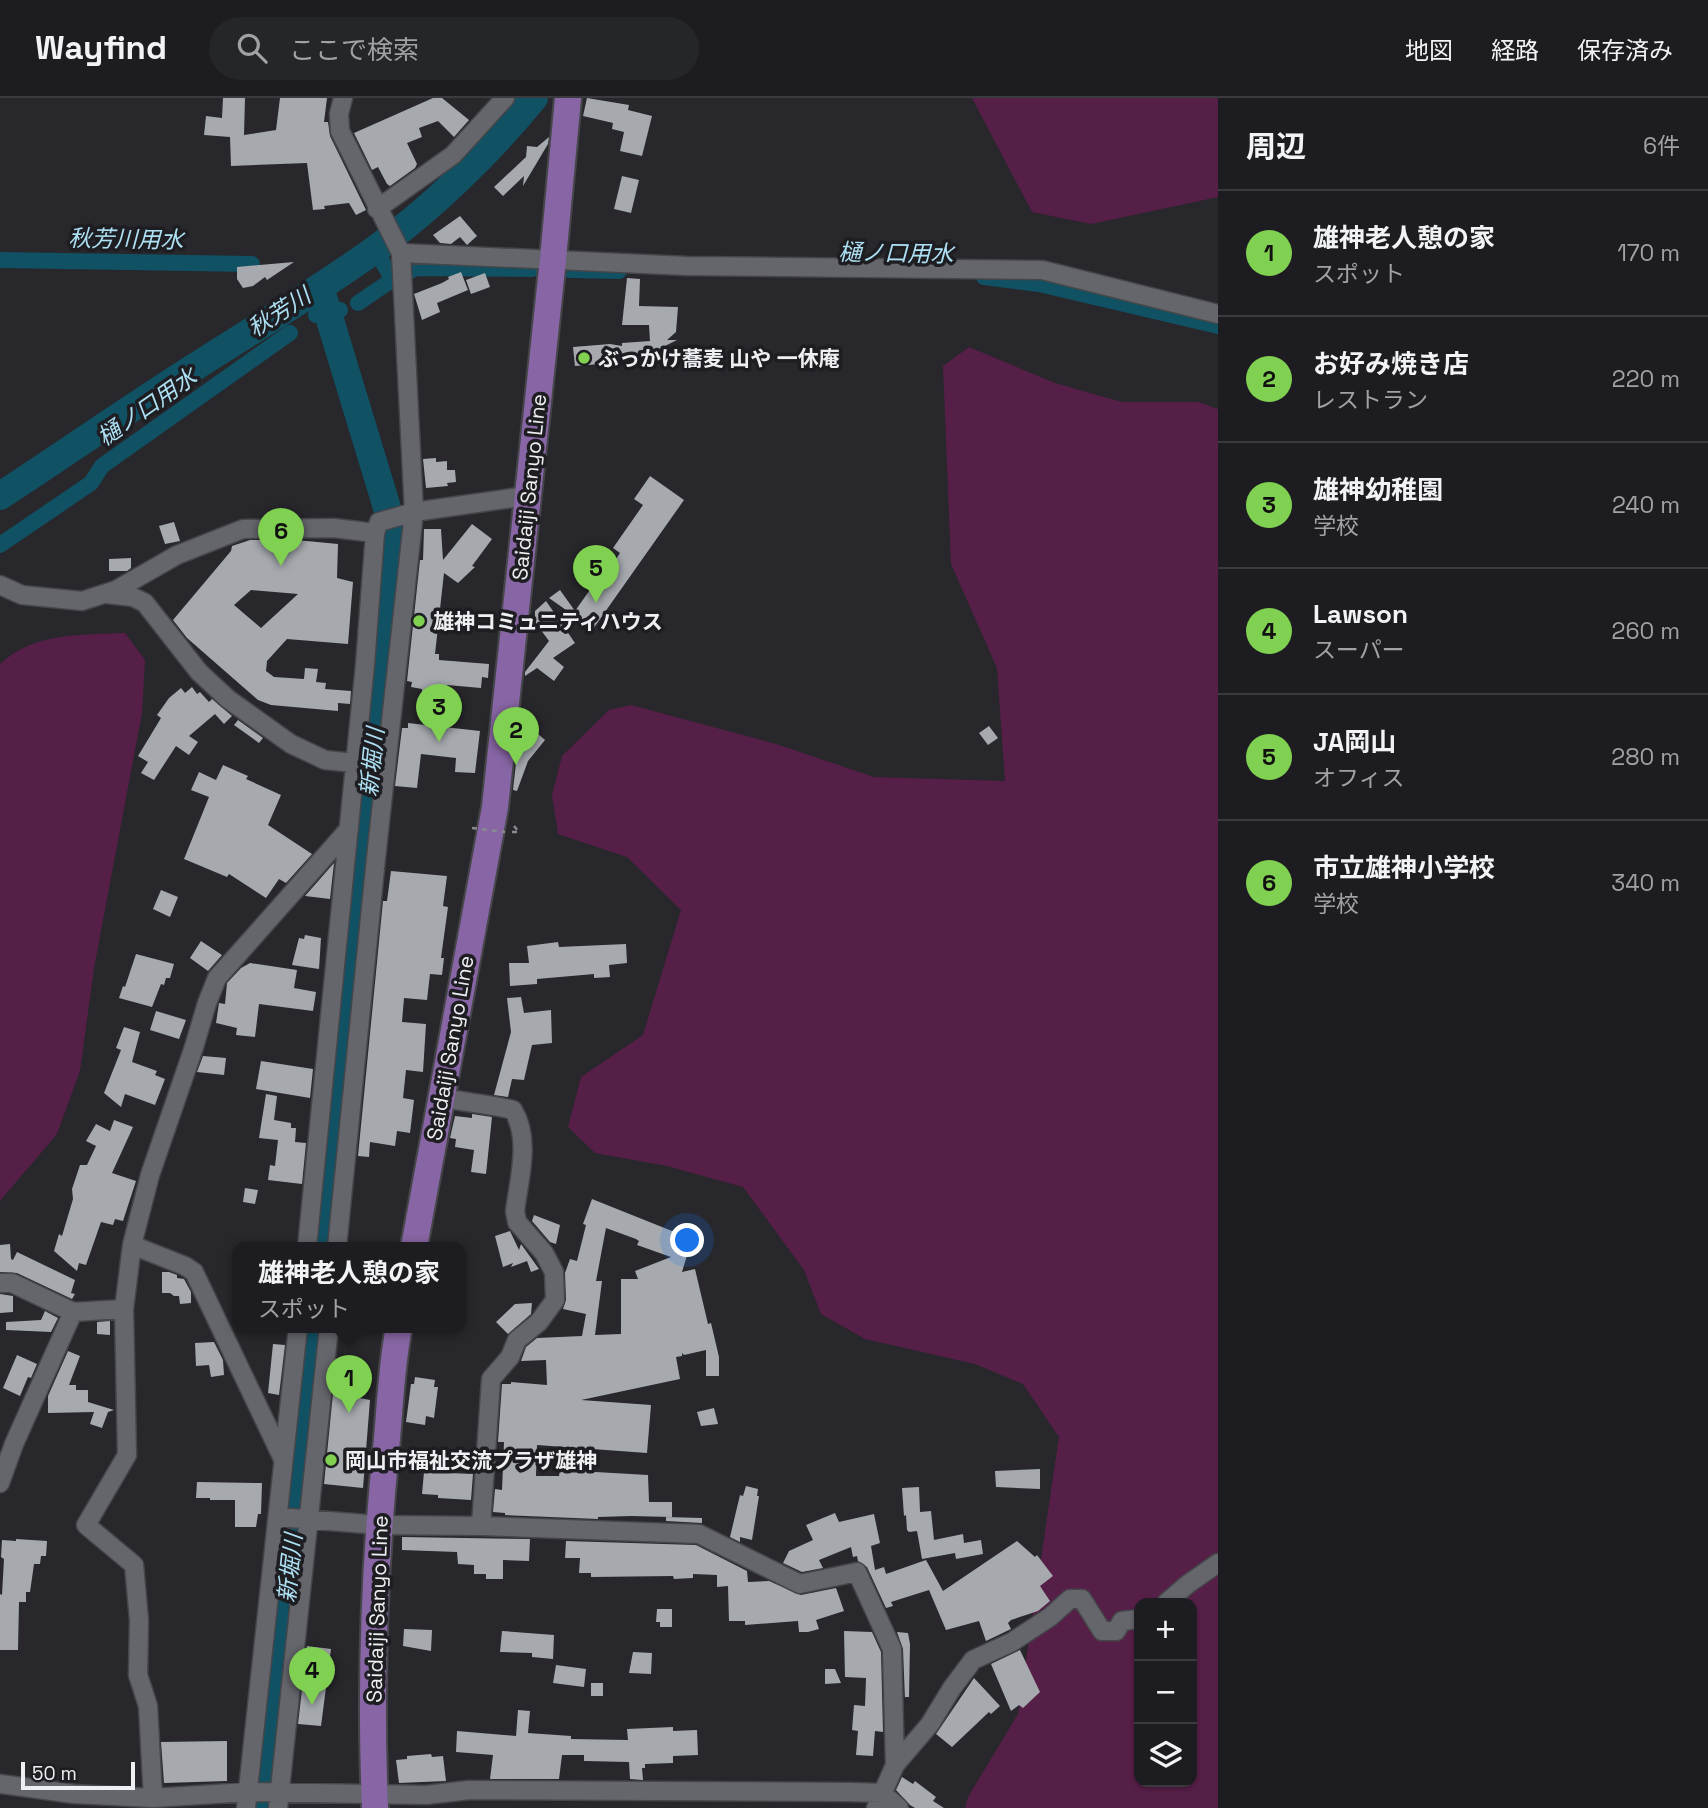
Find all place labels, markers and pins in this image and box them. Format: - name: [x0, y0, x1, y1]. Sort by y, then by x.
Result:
- place label: ぶっかけ蕎麦 山や 一休庵: [598, 345, 840, 372]
- marker: ぶっかけ蕎麦 山や 一休庵: [576, 350, 592, 366]
- pin: 6: [258, 508, 304, 566]
- pin: 5: [573, 545, 619, 603]
- place label: 雄神コミュニティハウス: [433, 608, 663, 635]
- marker: 雄神コミュニティハウス: [411, 613, 427, 629]
- pin: 3: [416, 684, 462, 742]
- pin: 2: [493, 707, 539, 765]
- pin: 1: [326, 1355, 372, 1413]
- place label: 岡山市福祉交流プラザ雄神: [345, 1447, 597, 1474]
- marker: 岡山市福祉交流プラザ雄神: [323, 1452, 339, 1468]
- pin: 4: [289, 1647, 335, 1705]

